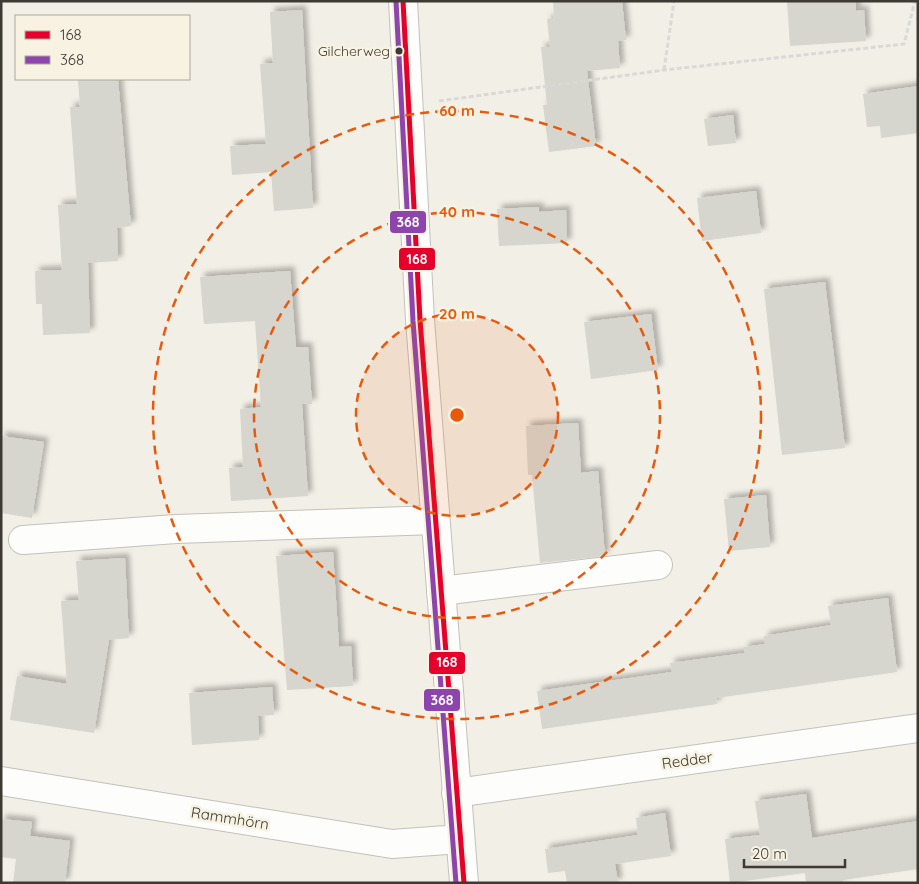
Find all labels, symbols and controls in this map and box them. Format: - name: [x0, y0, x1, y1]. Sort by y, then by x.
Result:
- legend: [15, 15, 190, 80]
- text: 168: [60, 25, 82, 44]
- place label: Gilcherweg: [318, 42, 390, 60]
- marker: Gilcherweg: [394, 46, 404, 56]
- text: 368: [60, 50, 84, 69]
- text: 60 m: [439, 101, 475, 120]
- text: 40 m: [439, 202, 475, 221]
- line badge: 368: [389, 210, 427, 234]
- text: 368: [397, 213, 420, 231]
- line badge: 168: [398, 247, 436, 271]
- text: 168: [407, 250, 428, 268]
- text: 20 m: [439, 304, 475, 323]
- centre of rings: [448, 406, 466, 424]
- line badge: 168: [428, 651, 466, 675]
- text: 168: [437, 653, 458, 671]
- line badge: 368: [423, 688, 461, 712]
- text: 368: [431, 691, 454, 709]
- street label: Redder: [660, 747, 714, 773]
- street label: Rammhörn: [190, 802, 270, 834]
- scale bar: [744, 836, 845, 868]
- text: 20 m: [752, 844, 787, 863]

